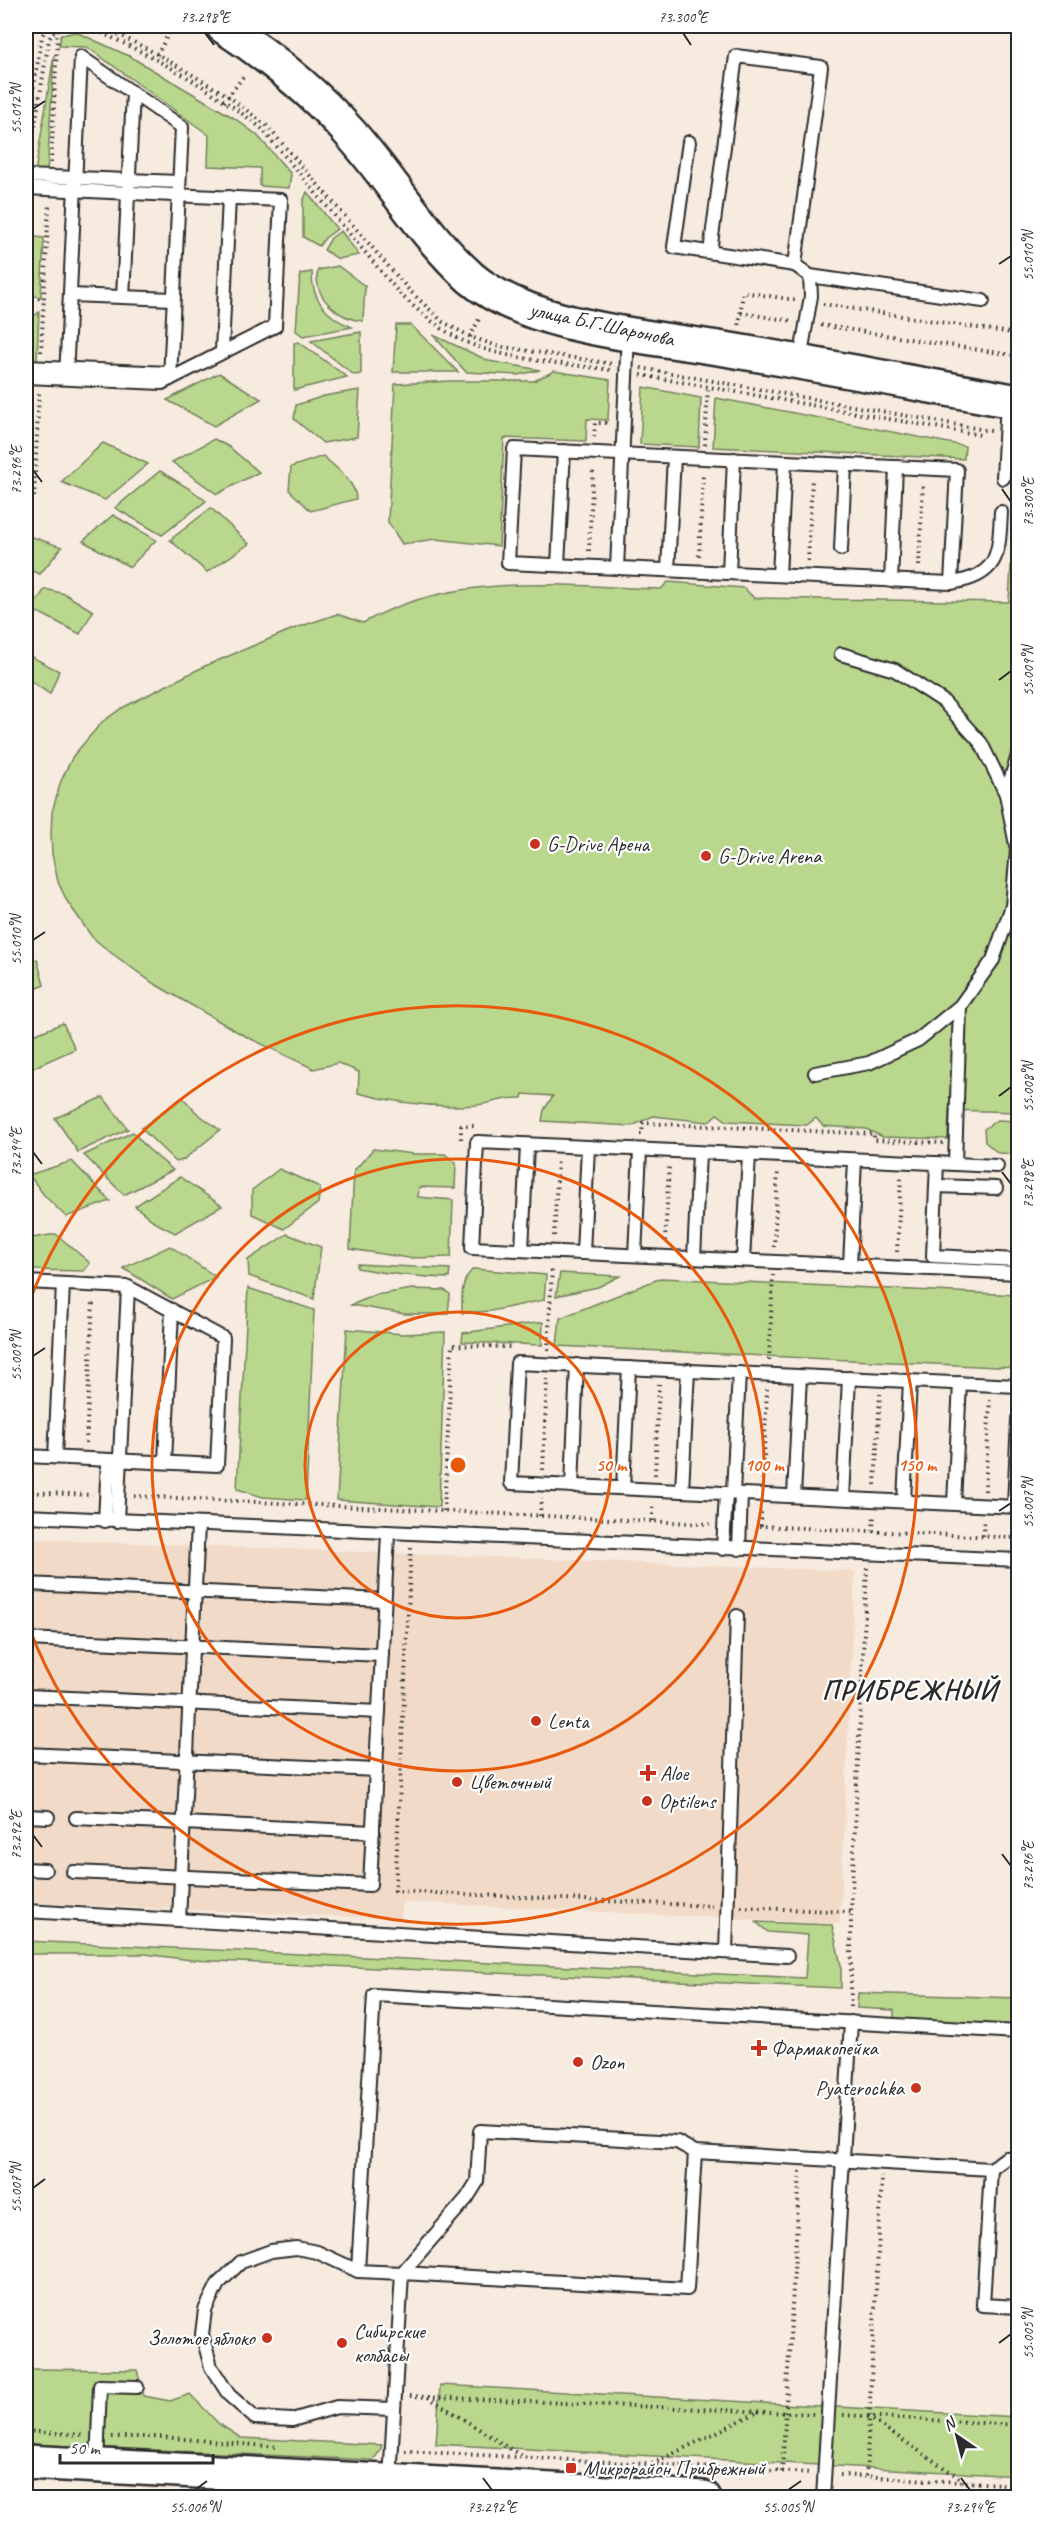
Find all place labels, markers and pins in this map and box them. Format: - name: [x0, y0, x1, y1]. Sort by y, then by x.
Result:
- place label: G-Drive Арена: [547, 831, 651, 857]
- marker: G-Drive Арена: [528, 837, 542, 851]
- place label: G-Drive Arena: [718, 843, 823, 869]
- marker: G-Drive Arena: [699, 849, 713, 863]
- centre of rings: [448, 1455, 468, 1475]
- place label: Lenta: [548, 1708, 590, 1734]
- marker: Lenta: [529, 1714, 543, 1728]
- place label: Aloe: [660, 1760, 690, 1786]
- marker: Aloe: [641, 1766, 655, 1780]
- place label: Цветочный: [469, 1769, 552, 1795]
- marker: Цветочный: [450, 1775, 464, 1789]
- place label: Optilens: [659, 1788, 717, 1814]
- marker: Optilens: [640, 1794, 654, 1808]
- place label: Фармакопейка: [771, 2035, 879, 2061]
- marker: Фармакопейка: [752, 2041, 766, 2055]
- place label: Ozon: [590, 2049, 625, 2075]
- marker: Ozon: [571, 2055, 585, 2069]
- place label: Pyaterochka: [816, 2075, 906, 2101]
- marker: Pyaterochka: [909, 2081, 923, 2095]
- place label: Сибирские колбасы: [354, 2318, 427, 2368]
- place label: Золотое яблоко: [147, 2325, 257, 2351]
- marker: Золотое яблоко: [260, 2331, 274, 2345]
- marker: Сибирские колбасы: [335, 2336, 349, 2350]
- place label: Микрорайон Прибрежный: [583, 2455, 767, 2481]
- marker: Микрорайон Прибрежный: [564, 2461, 578, 2475]

